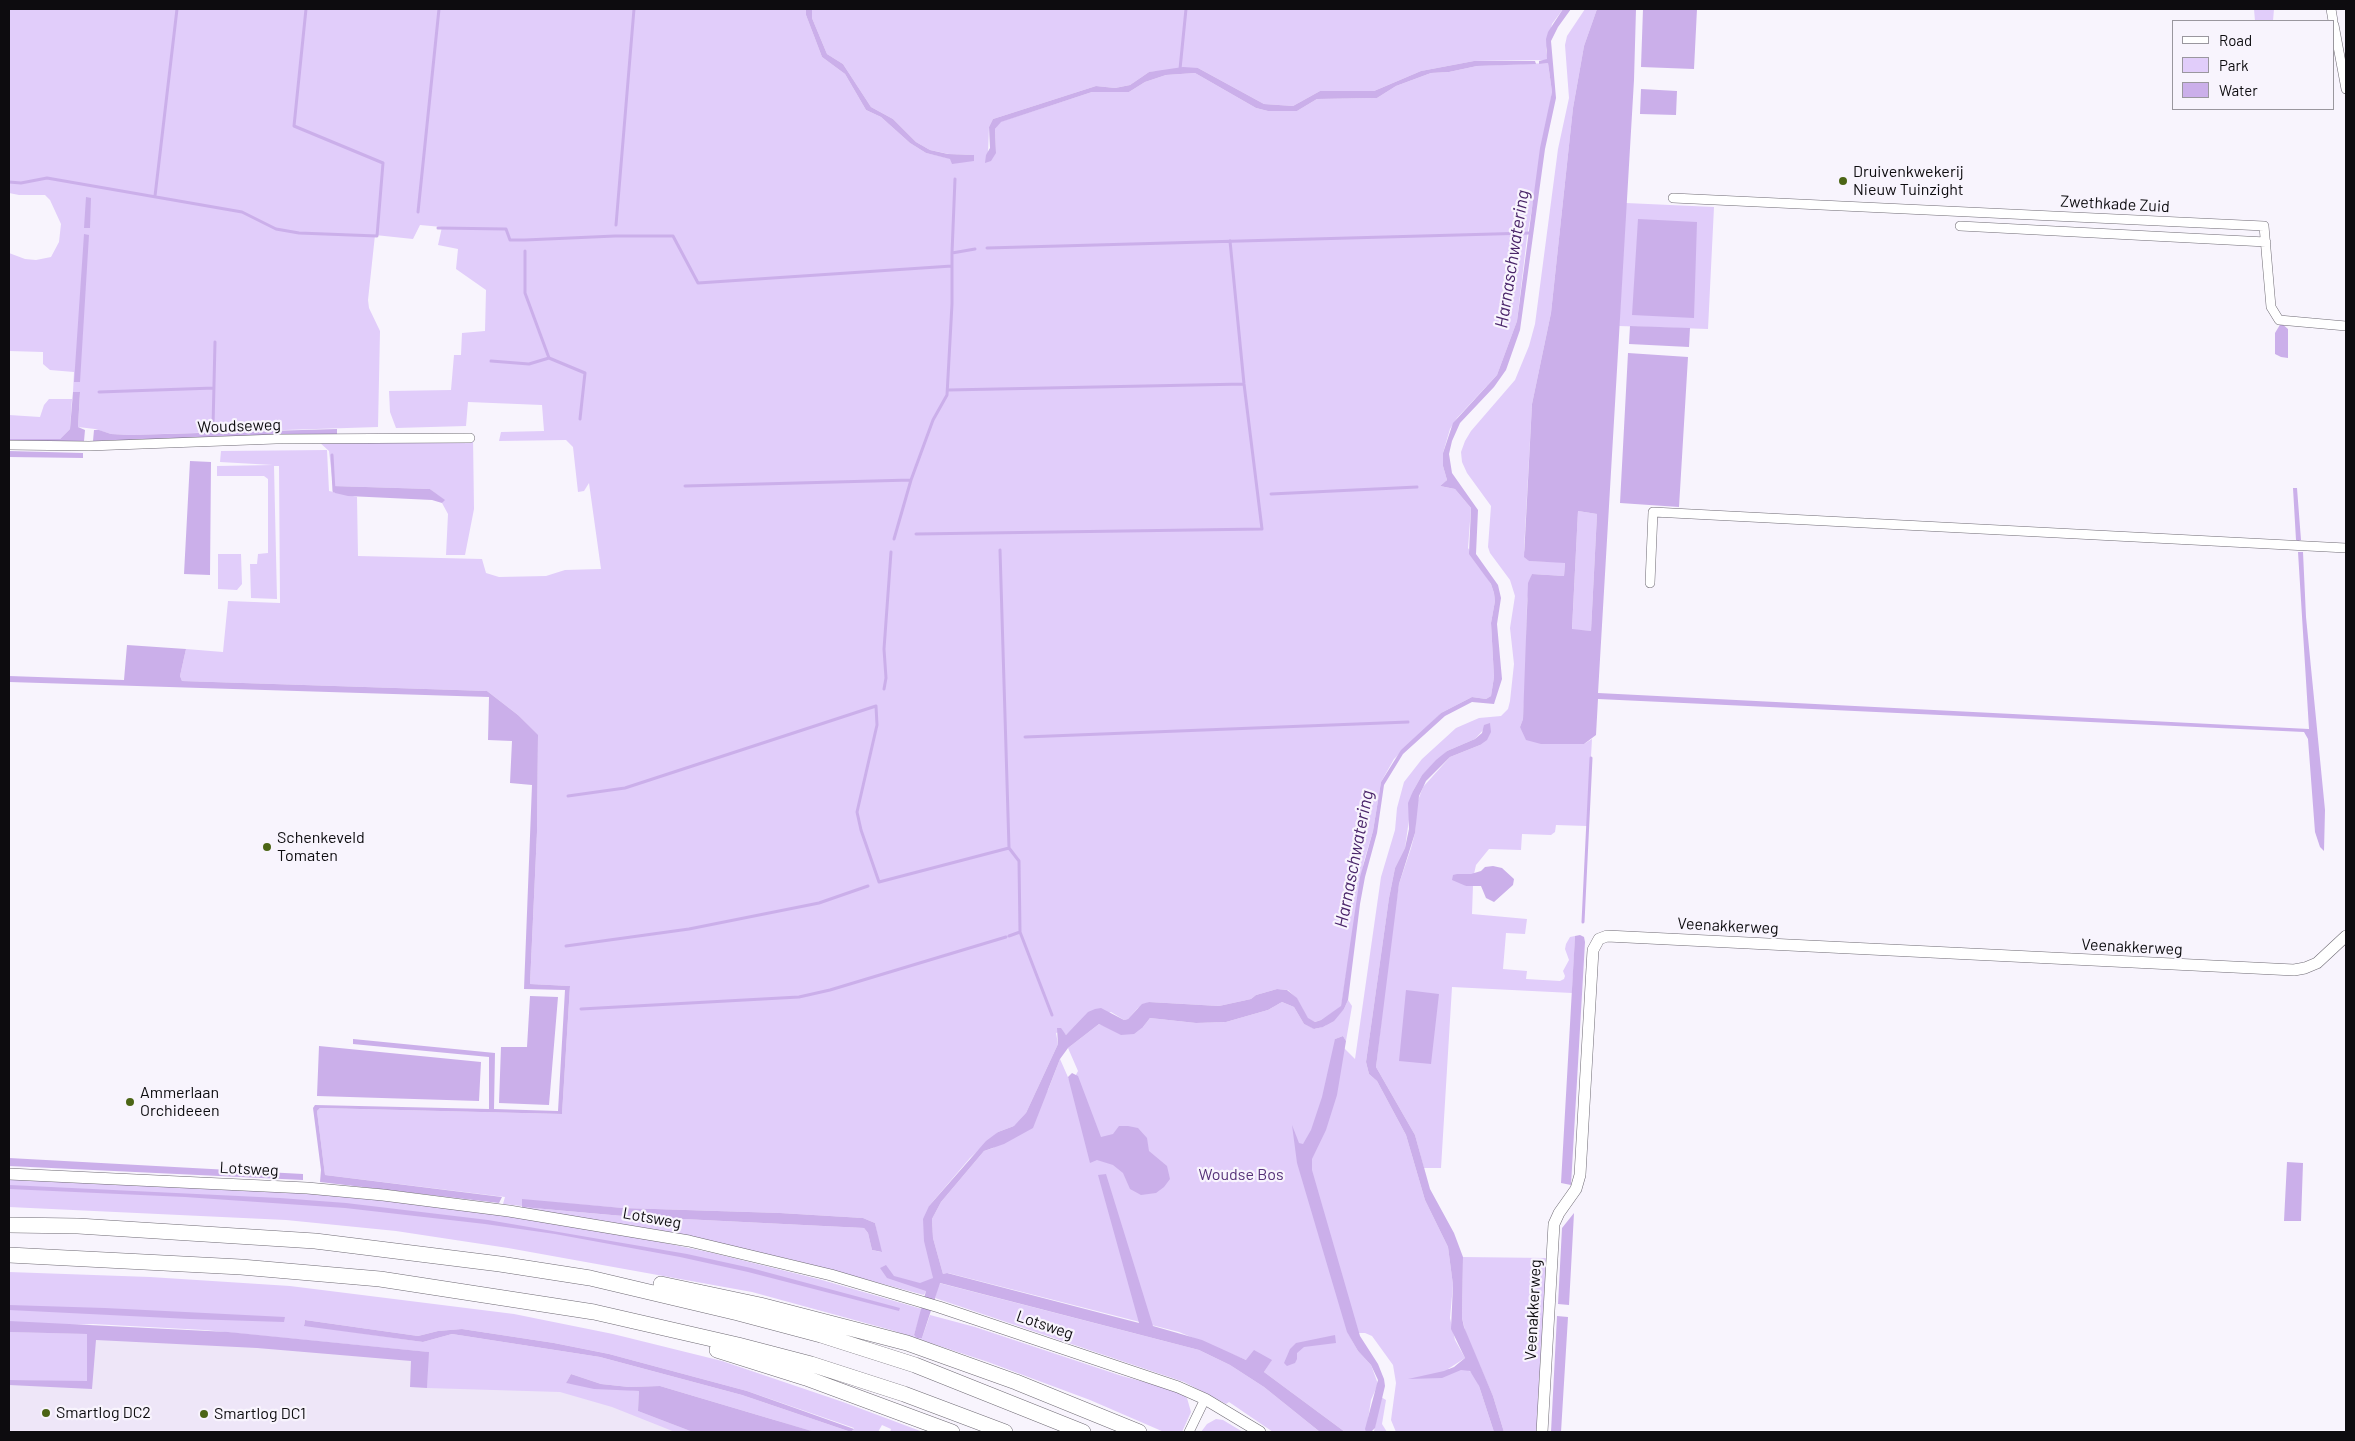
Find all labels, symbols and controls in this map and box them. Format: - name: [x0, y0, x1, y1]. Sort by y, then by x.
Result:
- legend: [2172, 20, 2335, 110]
- text: Road: [2219, 31, 2252, 49]
- text: Park: [2219, 56, 2248, 74]
- text: Water: [2219, 81, 2258, 99]
- place label: Druivenkwekerij Nieuw Tuinzight: [1853, 162, 1964, 200]
- marker: Druivenkwekerij Nieuw Tuinzight: [1837, 175, 1849, 187]
- water label: Harnaschwatering: [1490, 188, 1534, 330]
- street label: Zwethkade Zuid: [2060, 192, 2170, 216]
- street label: Woudseweg: [197, 415, 281, 437]
- water label: Harnaschwatering: [1330, 788, 1378, 930]
- place label: Schenkeveld Tomaten: [277, 828, 365, 866]
- marker: Schenkeveld Tomaten: [261, 841, 273, 853]
- street label: Veenakkerweg: [1677, 914, 1779, 938]
- street label: Veenakkerweg: [2081, 935, 2183, 959]
- place label: Ammerlaan Orchideeen: [140, 1083, 220, 1121]
- marker: Ammerlaan Orchideeen: [124, 1096, 136, 1108]
- street label: Lotsweg: [219, 1158, 279, 1180]
- park label: Woudse Bos: [1198, 1165, 1284, 1185]
- street label: Lotsweg: [621, 1203, 683, 1233]
- street label: Veenakkerweg: [1521, 1259, 1545, 1361]
- street label: Lotsweg: [1014, 1306, 1076, 1344]
- place label: Smartlog DC2: [56, 1403, 151, 1423]
- place label: Smartlog DC1: [214, 1404, 306, 1424]
- marker: Smartlog DC2: [40, 1407, 52, 1419]
- marker: Smartlog DC1: [198, 1408, 210, 1420]

